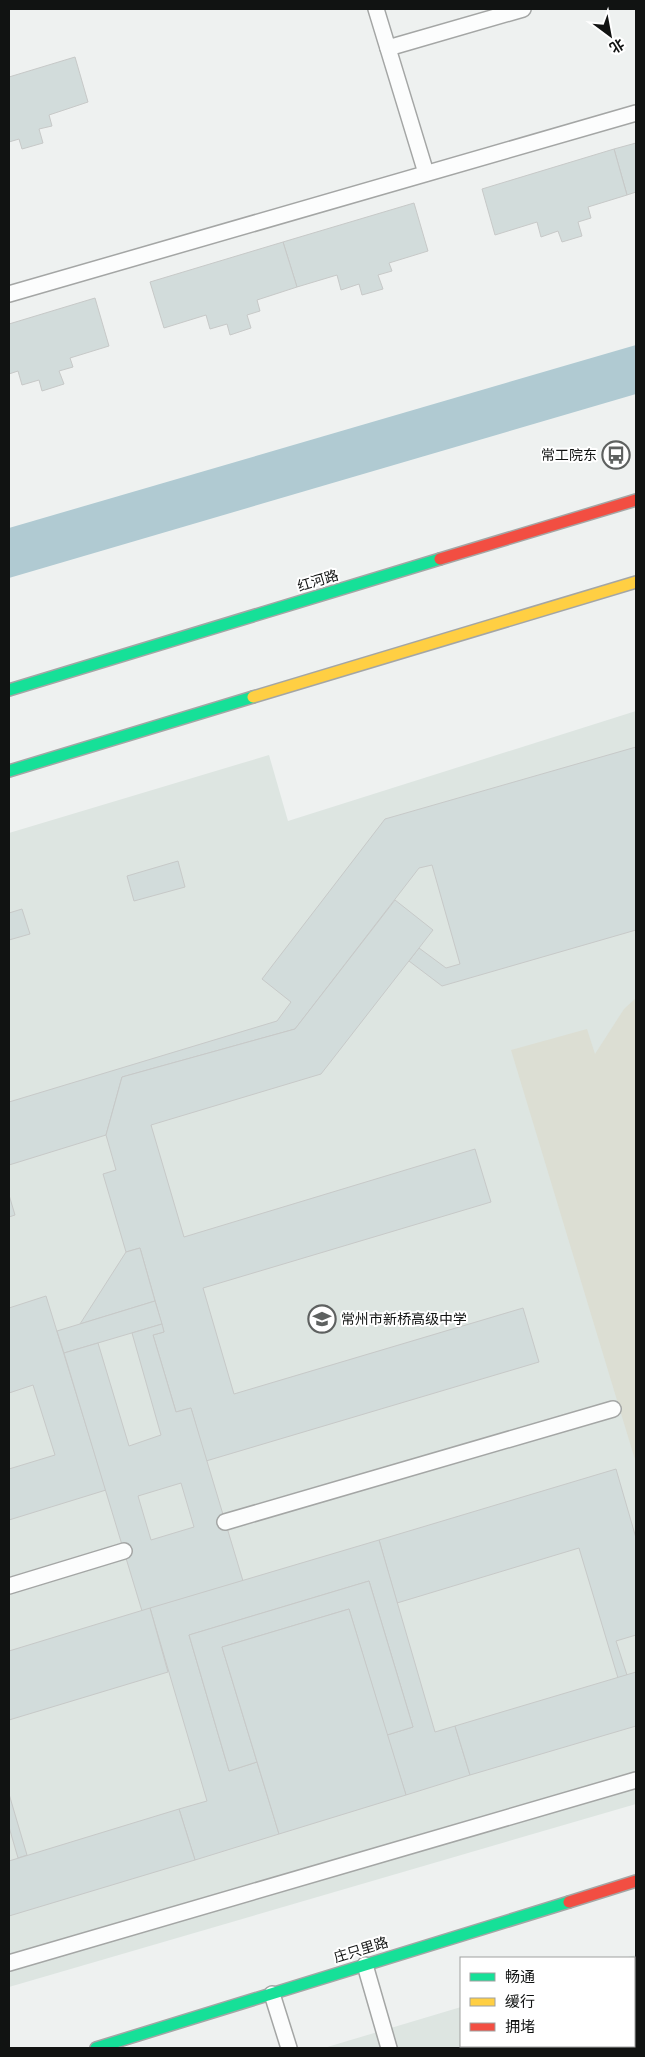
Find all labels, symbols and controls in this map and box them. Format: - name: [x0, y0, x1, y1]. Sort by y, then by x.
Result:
- north arrow: [585, 10, 635, 60]
- text: 北: [606, 35, 627, 57]
- bus stop icon: 常工院东: [601, 440, 631, 470]
- place label: 常工院东: [541, 447, 597, 464]
- street label: 红河路: [295, 567, 341, 595]
- school or university icon: 常州市新桥高级中学: [307, 1304, 337, 1334]
- place label: 常州市新桥高级中学: [341, 1311, 467, 1328]
- street label: 庄只里路: [332, 1934, 390, 1966]
- legend: [460, 1957, 635, 2047]
- text: 畅通: [505, 1968, 535, 1986]
- text: 缓行: [505, 1993, 535, 2011]
- text: 拥堵: [505, 2018, 535, 2036]

